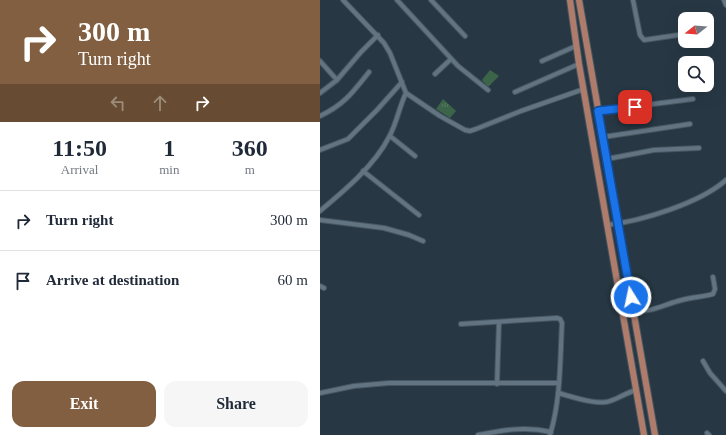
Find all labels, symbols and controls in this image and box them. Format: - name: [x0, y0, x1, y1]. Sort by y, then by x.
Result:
- north arrow: [678, 12, 714, 48]
- map controls: [678, 12, 714, 92]
- icon: right: [12, 16, 64, 68]
- text: 300 m: [78, 16, 150, 47]
- text: Turn right: [78, 49, 151, 69]
- button: search: [678, 56, 714, 92]
- pin: [618, 90, 652, 124]
- icon: left: [107, 92, 129, 114]
- icon: ahead: [149, 92, 171, 114]
- icon: right: [191, 92, 213, 114]
- icon: arrive: [624, 96, 646, 118]
- text: 11:50: [52, 135, 107, 161]
- text: 1: [163, 135, 175, 161]
- text: 360: [232, 135, 268, 161]
- text: Arrival: [61, 162, 98, 177]
- text: min: [159, 162, 179, 177]
- text: m: [245, 162, 255, 177]
- icon: right: [12, 210, 34, 232]
- text: Turn right: [46, 212, 113, 228]
- text: 300 m: [270, 212, 308, 228]
- icon: arrive: [12, 270, 34, 292]
- text: Arrive at destination: [46, 272, 179, 288]
- text: 60 m: [278, 272, 308, 288]
- position arrow: [610, 276, 652, 318]
- button: Exit: [12, 381, 156, 427]
- button: Share: [164, 381, 308, 427]

